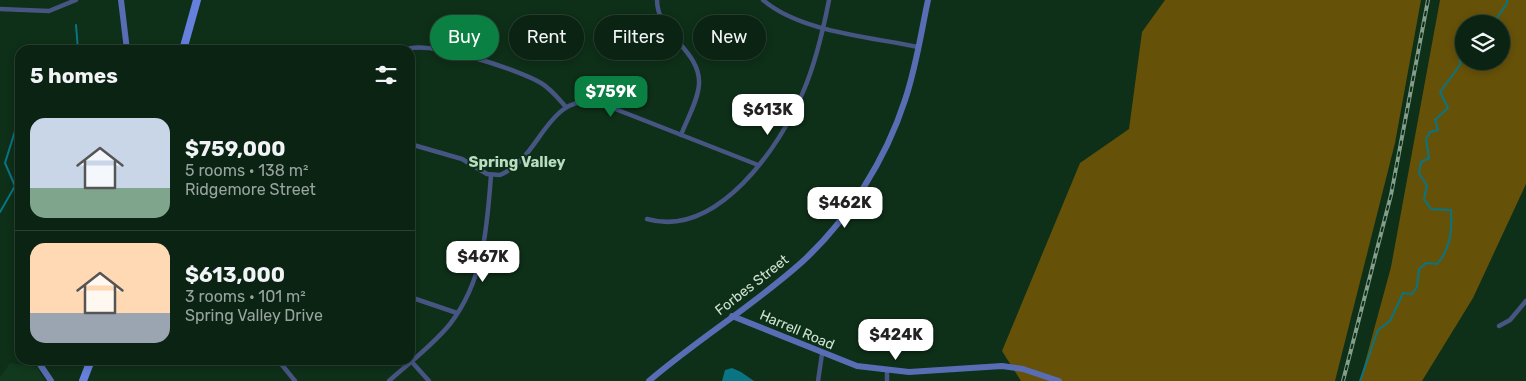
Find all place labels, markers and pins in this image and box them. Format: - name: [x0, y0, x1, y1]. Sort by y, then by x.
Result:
- pin: $759K: [576, 76, 646, 118]
- pin: $613K: [733, 94, 803, 136]
- pin: $462K: [810, 186, 880, 229]
- pin: $467K: [448, 240, 518, 283]
- pin: $424K: [861, 318, 931, 361]

